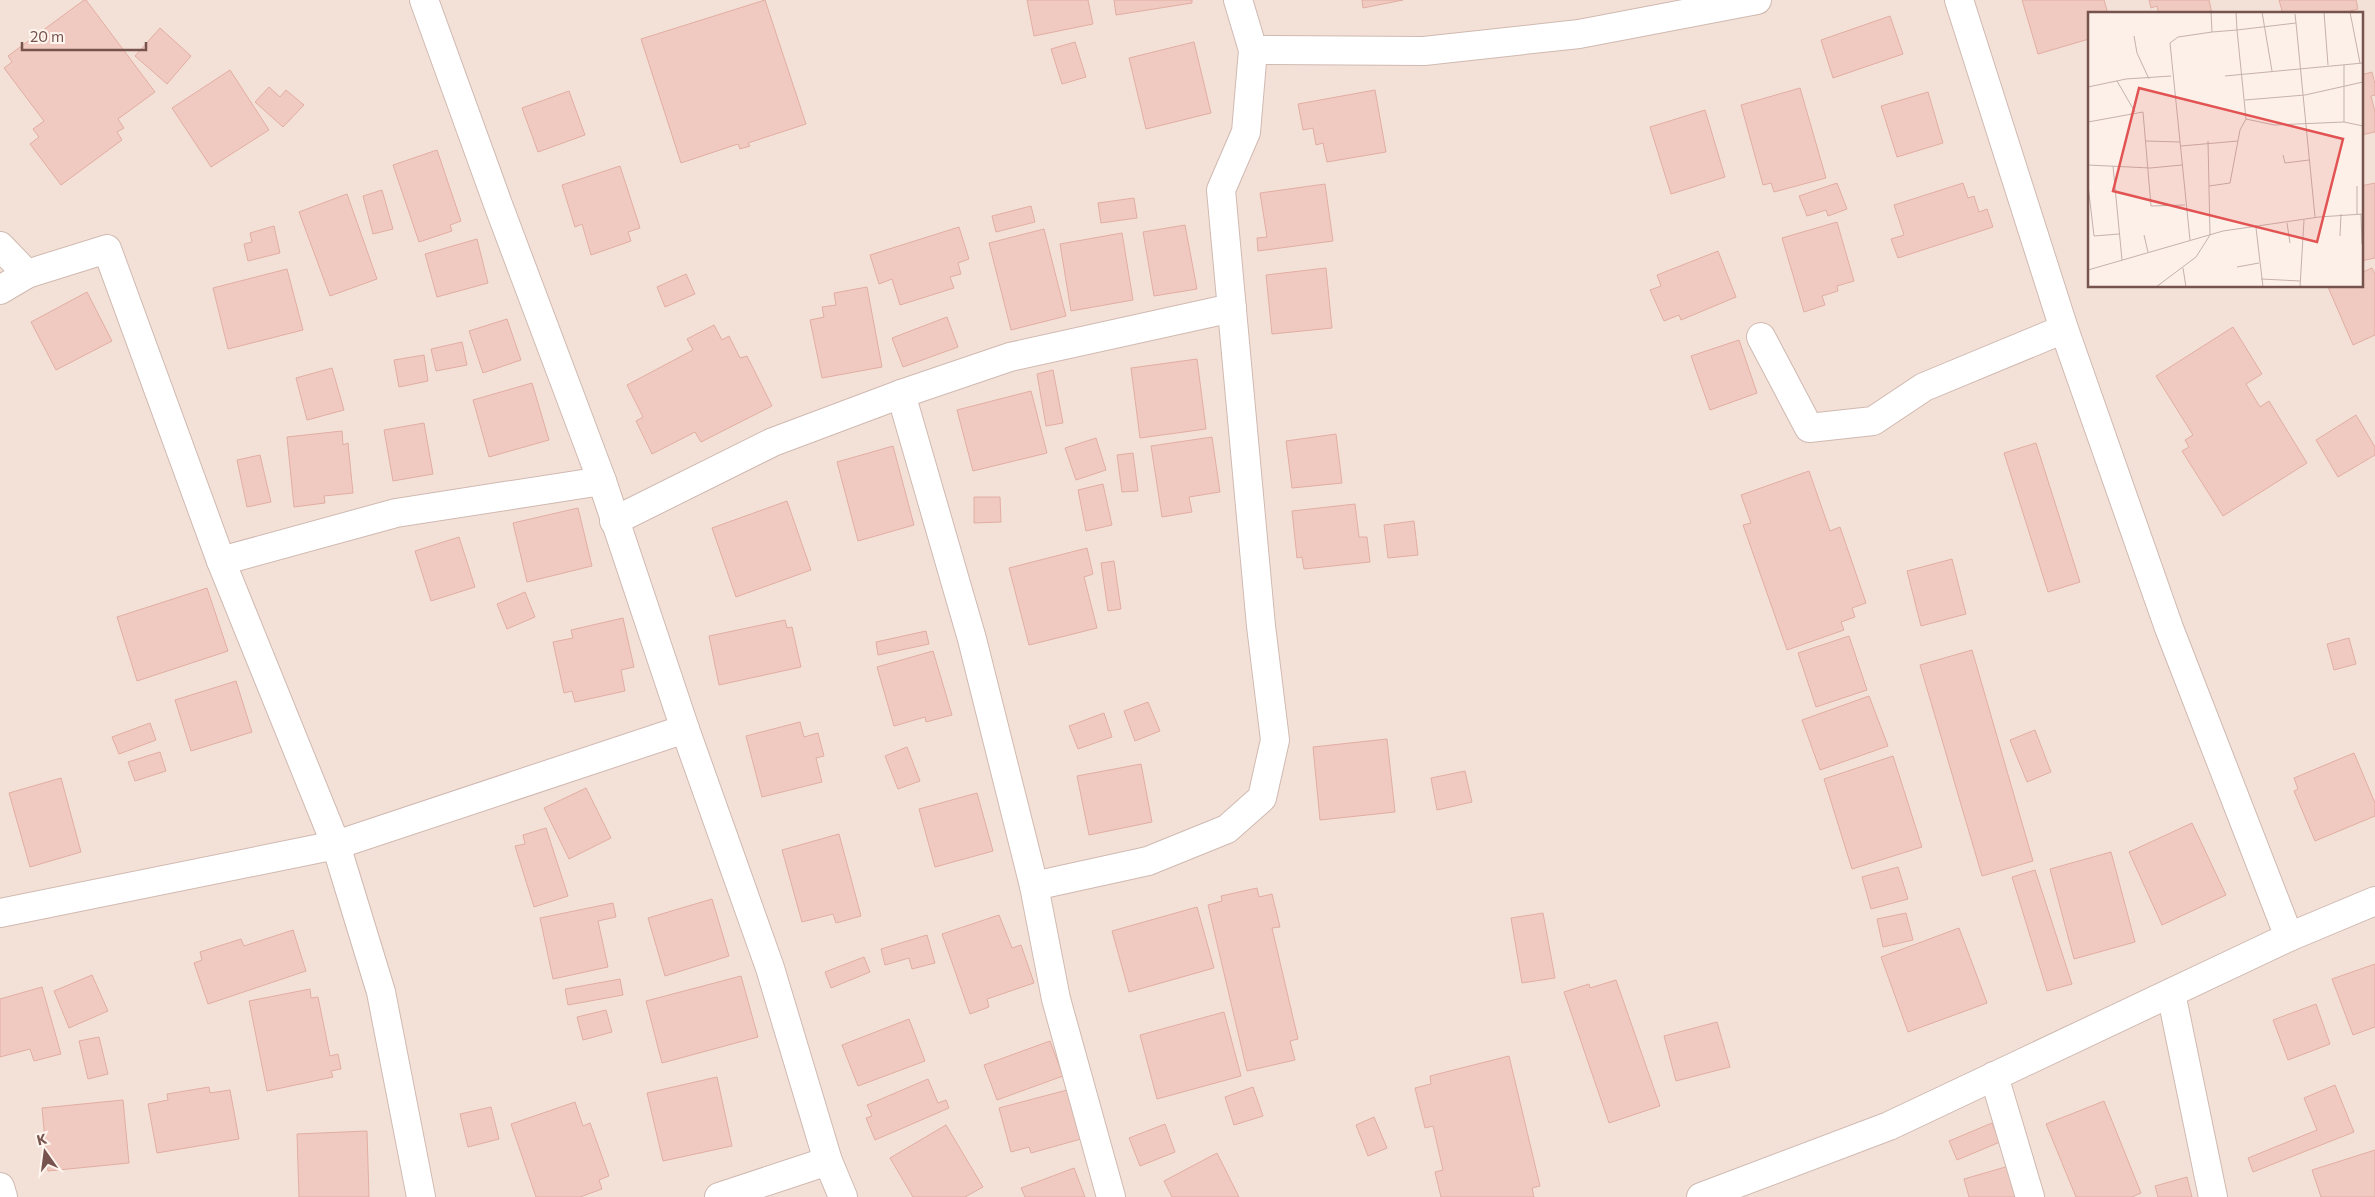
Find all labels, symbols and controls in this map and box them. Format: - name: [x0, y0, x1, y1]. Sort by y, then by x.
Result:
- inset map: [2088, 12, 2362, 288]
- scale bar: [22, 20, 146, 52]
- text: 20 m: [30, 27, 64, 45]
- north arrow: [20, 1127, 70, 1177]
- text: K: [35, 1129, 49, 1148]

